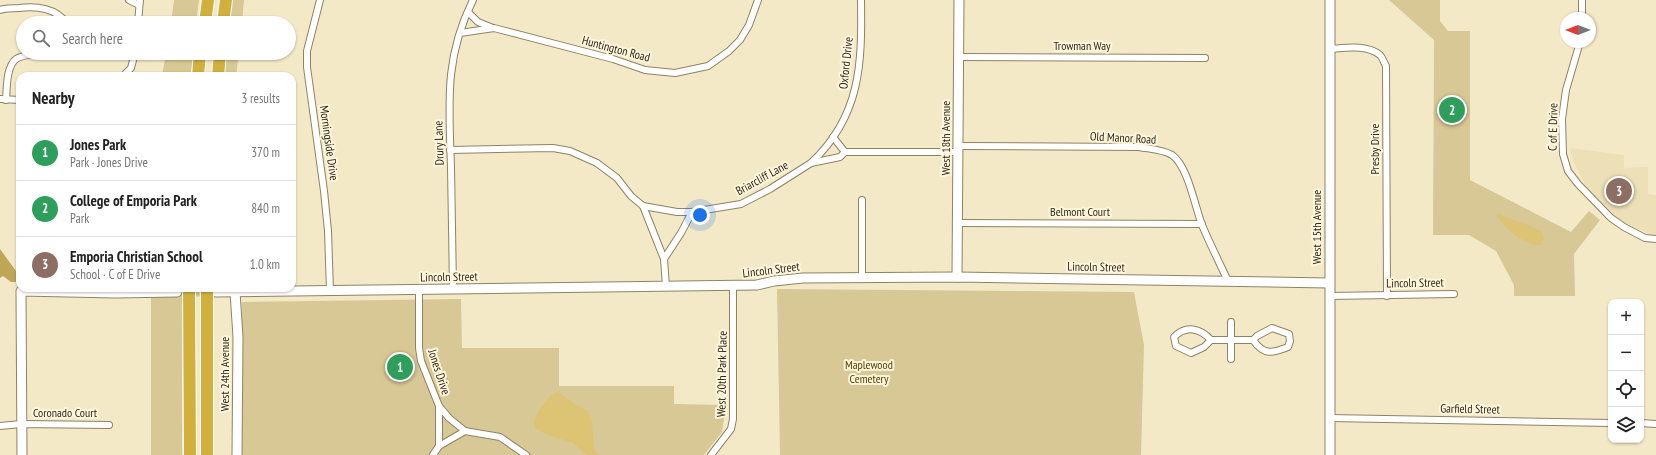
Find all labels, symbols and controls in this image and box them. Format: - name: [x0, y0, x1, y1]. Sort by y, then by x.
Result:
- north arrow: [1560, 12, 1596, 48]
- search box: [16, 16, 296, 60]
- icon: search: [30, 27, 52, 49]
- text: Search here: [62, 29, 123, 48]
- street label: Huntington Road: [580, 32, 652, 65]
- street label: Oxford Drive: [835, 36, 856, 90]
- street label: Trowman Way: [1054, 38, 1111, 53]
- text: Nearby: [32, 87, 75, 109]
- text: 3 results: [241, 90, 280, 107]
- pin: 2: [1439, 95, 1465, 125]
- street label: West 18th Avenue: [938, 101, 953, 175]
- street label: C of E Drive: [1545, 103, 1560, 151]
- street label: Morningside Drive: [317, 104, 342, 181]
- street label: Drury Lane: [430, 120, 447, 166]
- street label: Presby Drive: [1367, 123, 1382, 175]
- street label: Old Manor Road: [1090, 128, 1157, 147]
- text: Jones Park: [70, 135, 126, 154]
- text: 1: [42, 144, 48, 161]
- text: 370 m: [251, 144, 280, 161]
- text: Park · Jones Drive: [70, 154, 148, 171]
- street label: Briarcliff Lane: [733, 157, 791, 198]
- pin: 3: [1606, 176, 1632, 206]
- street label: West 15th Avenue: [1309, 190, 1324, 264]
- text: College of Emporia Park: [70, 191, 197, 210]
- text: 2: [42, 200, 48, 217]
- text: 840 m: [251, 200, 280, 217]
- street label: Belmont Court: [1050, 204, 1111, 219]
- your location: [690, 205, 710, 225]
- text: Park: [70, 210, 89, 227]
- text: Emporia Christian School: [70, 247, 203, 266]
- text: 3: [42, 256, 48, 273]
- text: 1.0 km: [250, 256, 280, 273]
- street label: Lincoln Street: [741, 258, 801, 280]
- street label: Lincoln Street: [1067, 258, 1126, 275]
- text: School · C of E Drive: [70, 266, 160, 283]
- street label: Lincoln Street: [420, 268, 479, 285]
- street label: Lincoln Street: [1386, 274, 1445, 291]
- map controls: [1608, 299, 1644, 443]
- button: +: [1608, 299, 1644, 335]
- street label: West 20th Park Place: [713, 331, 730, 417]
- button: −: [1608, 335, 1644, 371]
- street label: West 24th Avenue: [217, 337, 232, 411]
- street label: Jones Drive: [425, 346, 454, 396]
- pin: 1: [387, 352, 413, 382]
- park label: Maplewood Cemetery: [845, 357, 893, 386]
- button: locate: [1608, 371, 1644, 407]
- street label: Garfield Street: [1440, 400, 1501, 417]
- street label: Coronado Court: [33, 405, 98, 420]
- button: layers: [1608, 407, 1644, 443]

